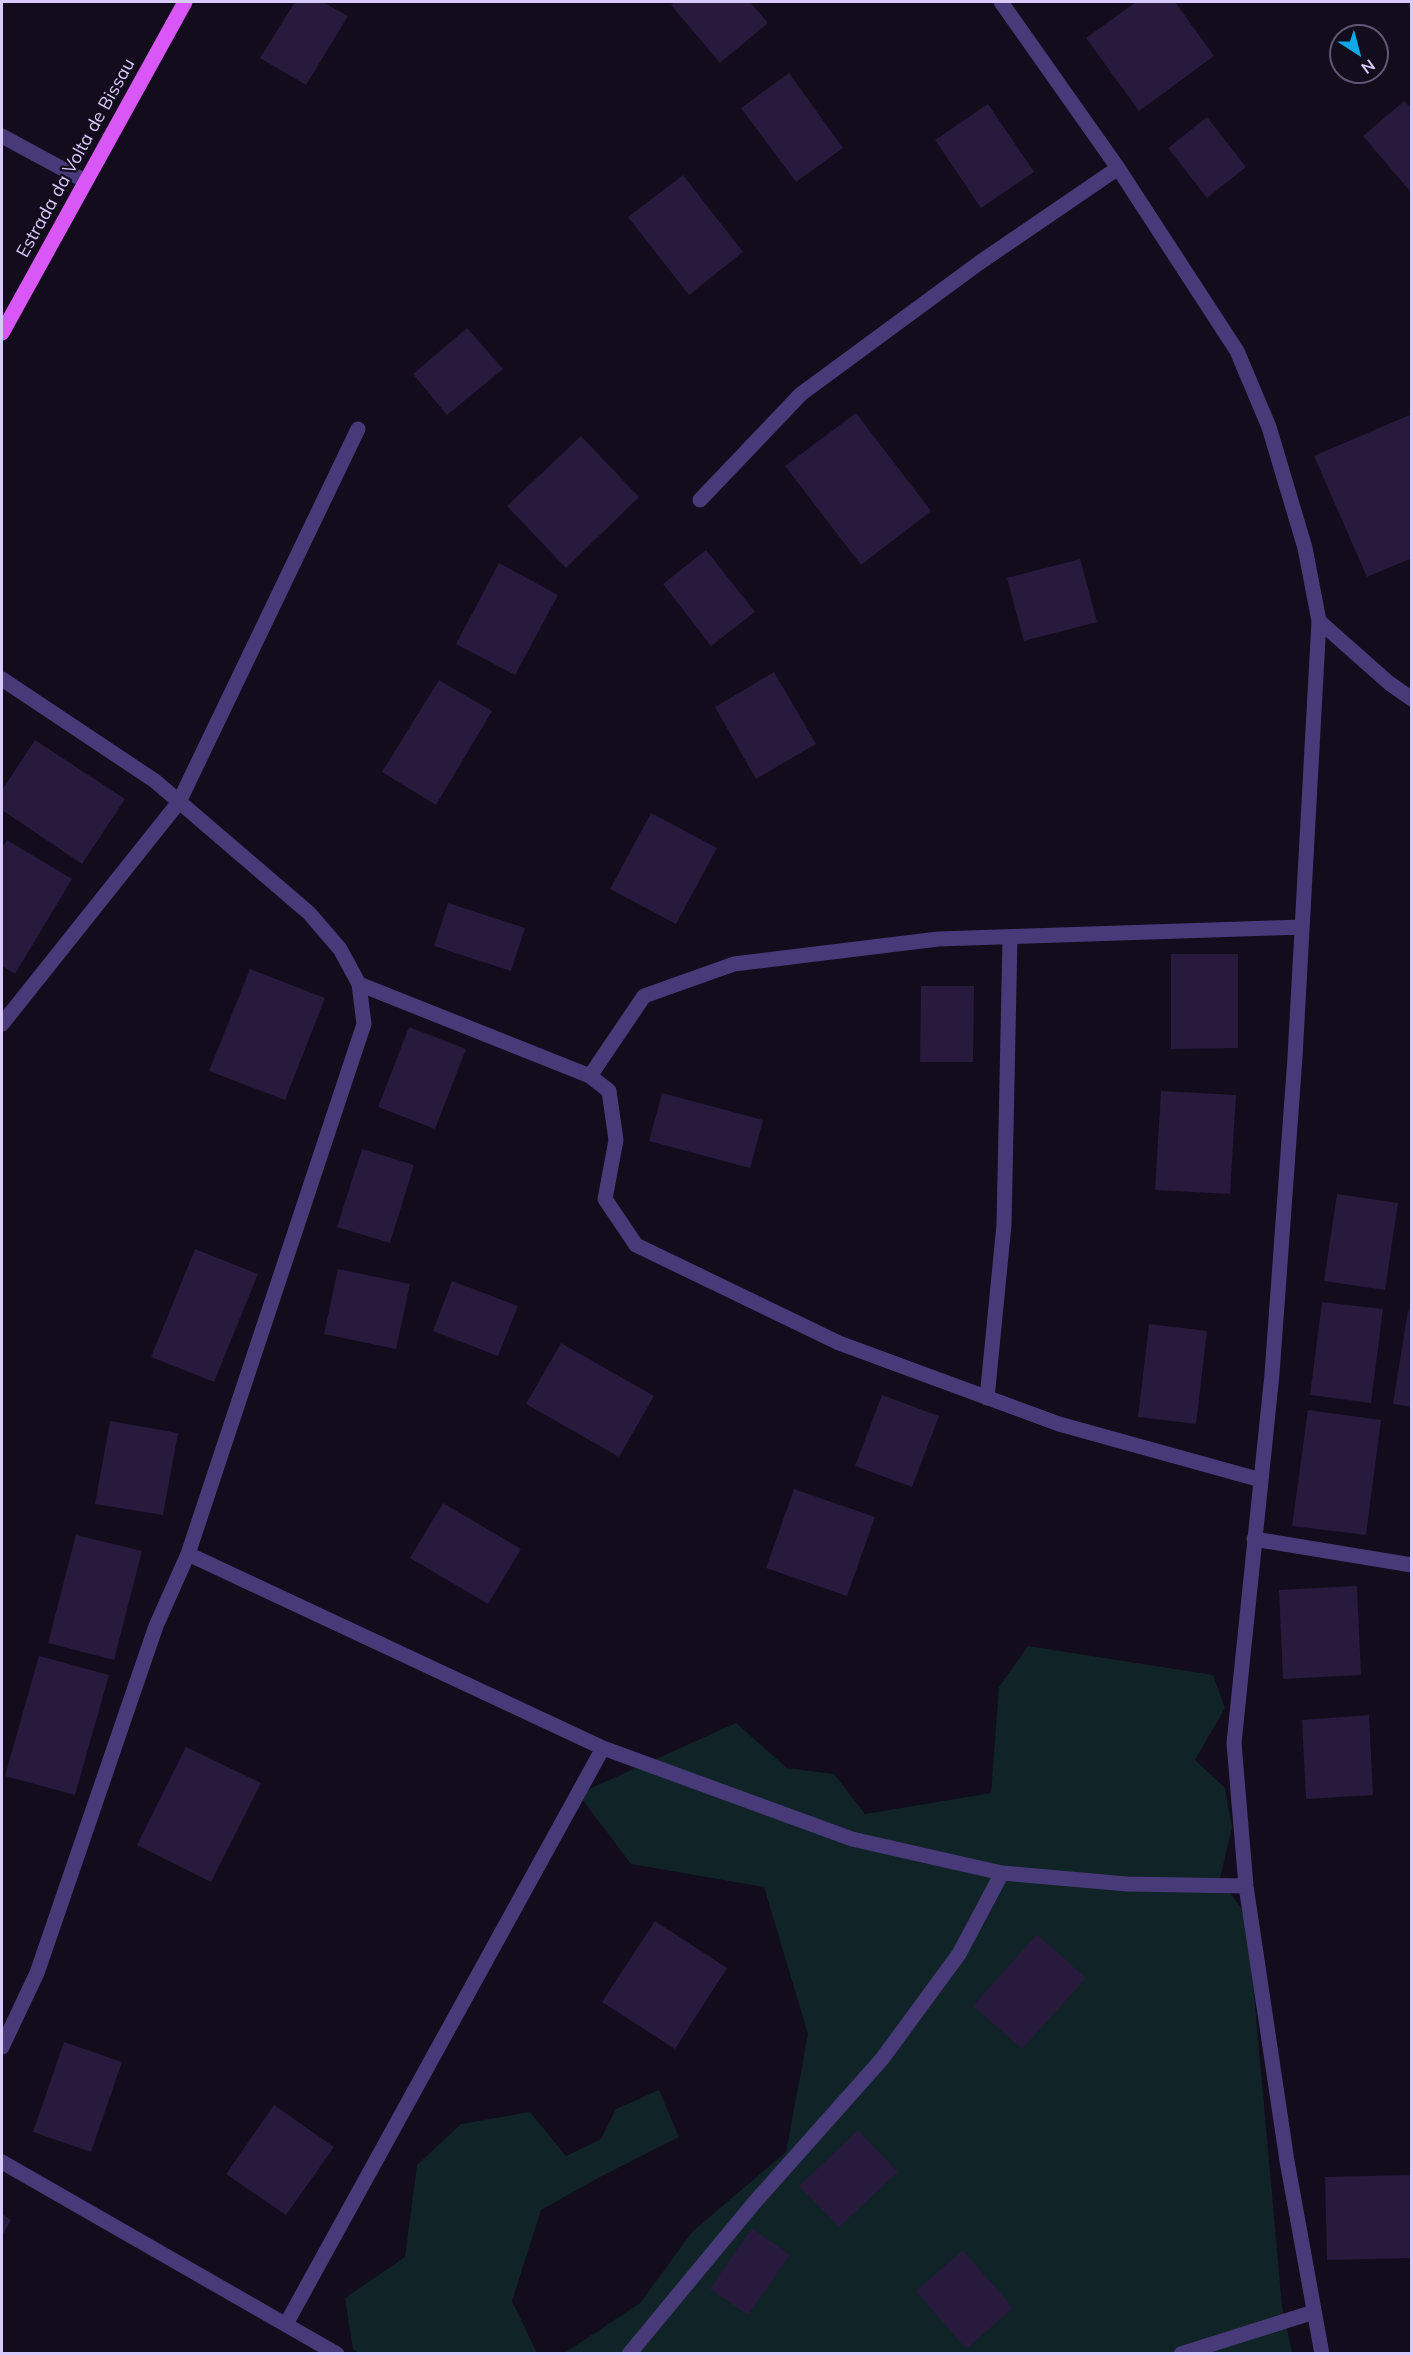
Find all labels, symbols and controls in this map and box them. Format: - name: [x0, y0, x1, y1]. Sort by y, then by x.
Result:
- north arrow: [1329, 24, 1389, 84]
- street label: Estrada da Volta de Bissau: [12, 55, 140, 261]
- text: N: [1358, 55, 1379, 79]

